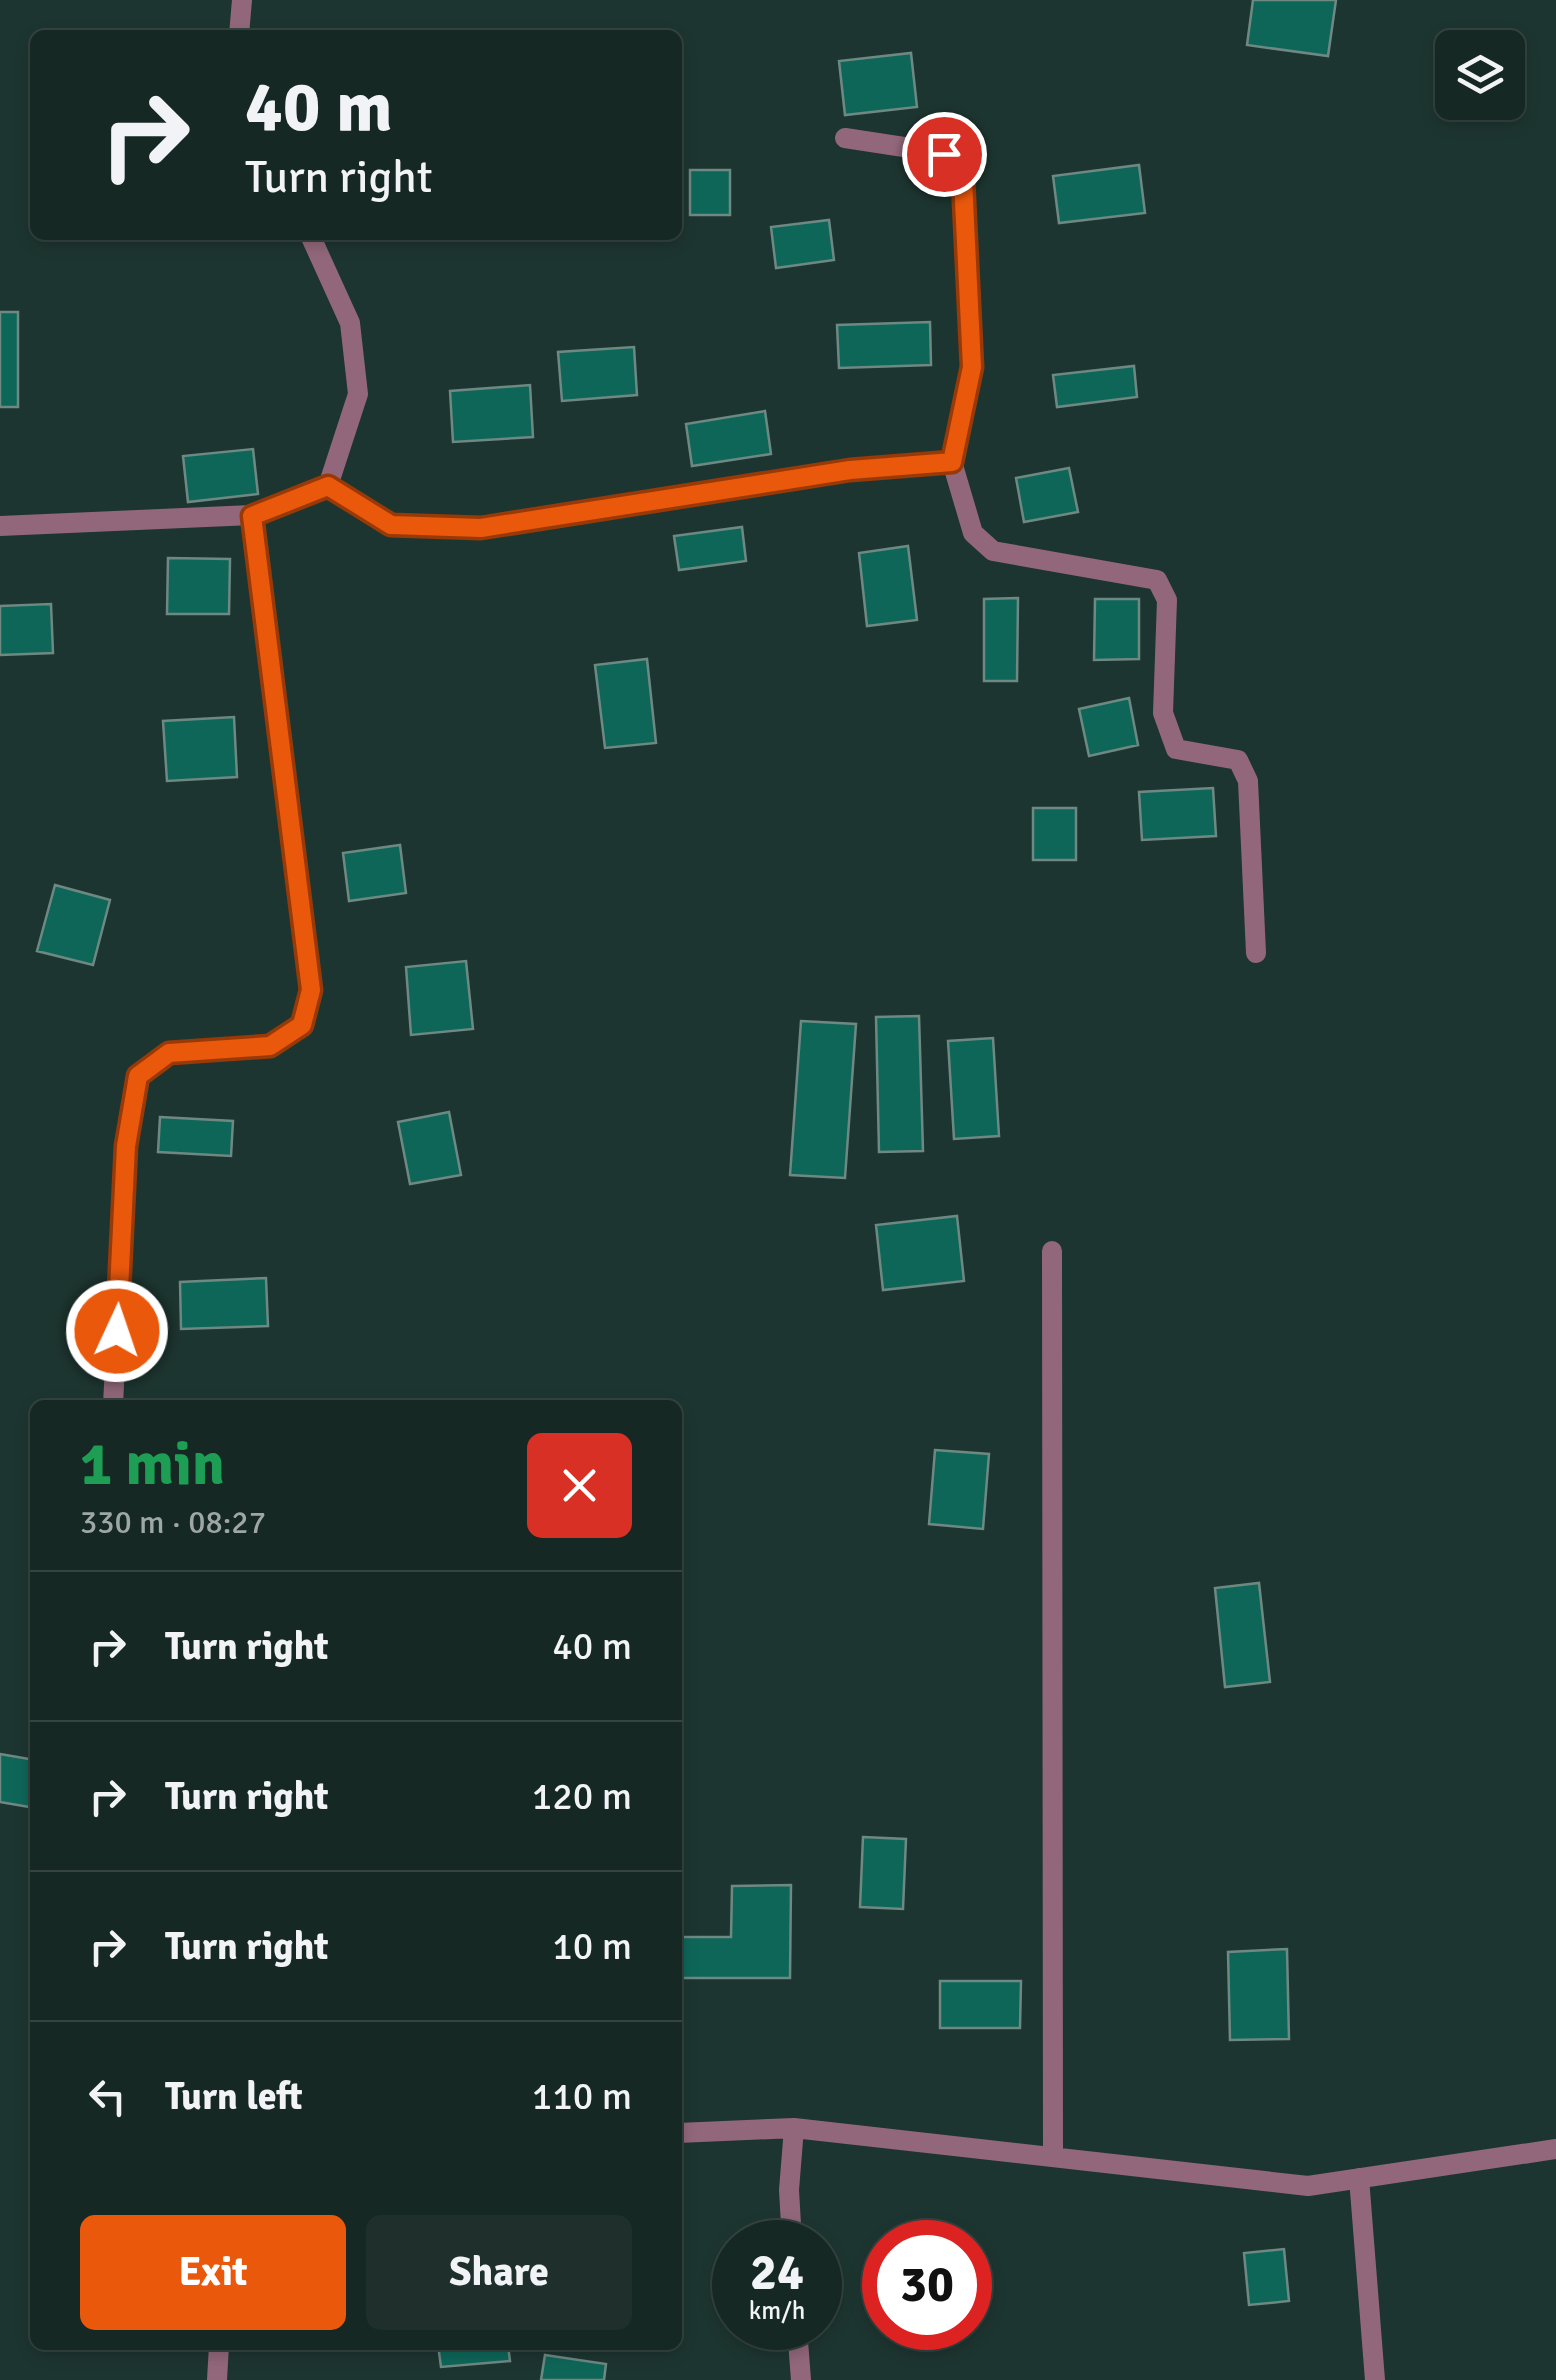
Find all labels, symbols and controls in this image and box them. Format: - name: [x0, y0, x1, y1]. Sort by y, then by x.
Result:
- map controls: [1435, 30, 1525, 120]
- button: layers: [1435, 30, 1525, 120]
- text: 40 m: [245, 64, 393, 150]
- icon: right: [80, 70, 210, 200]
- pin: [902, 112, 987, 197]
- icon: arrive: [917, 127, 972, 182]
- text: Turn right: [245, 150, 433, 205]
- position arrow: [65, 1279, 169, 1383]
- text: 1 min: [80, 1428, 225, 1502]
- button: close: [527, 1433, 632, 1538]
- text: 330 m · 08:27: [80, 1503, 266, 1542]
- icon: right: [80, 1619, 135, 1674]
- text: Turn right: [165, 1623, 329, 1670]
- text: 40 m: [552, 1623, 632, 1670]
- icon: right: [80, 1769, 135, 1824]
- text: Turn right: [165, 1773, 329, 1820]
- text: 120 m: [532, 1773, 632, 1820]
- icon: right: [80, 1919, 135, 1974]
- text: Turn right: [165, 1923, 329, 1970]
- text: 10 m: [552, 1923, 632, 1970]
- icon: left: [80, 2069, 135, 2124]
- text: Turn left: [165, 2073, 303, 2120]
- text: 110 m: [532, 2073, 632, 2120]
- button: Exit: [80, 2215, 346, 2330]
- button: Share: [366, 2215, 632, 2330]
- speed limit sign: 30: [862, 2220, 992, 2350]
- text: 24: [750, 2242, 804, 2304]
- text: km/h: [749, 2295, 805, 2326]

